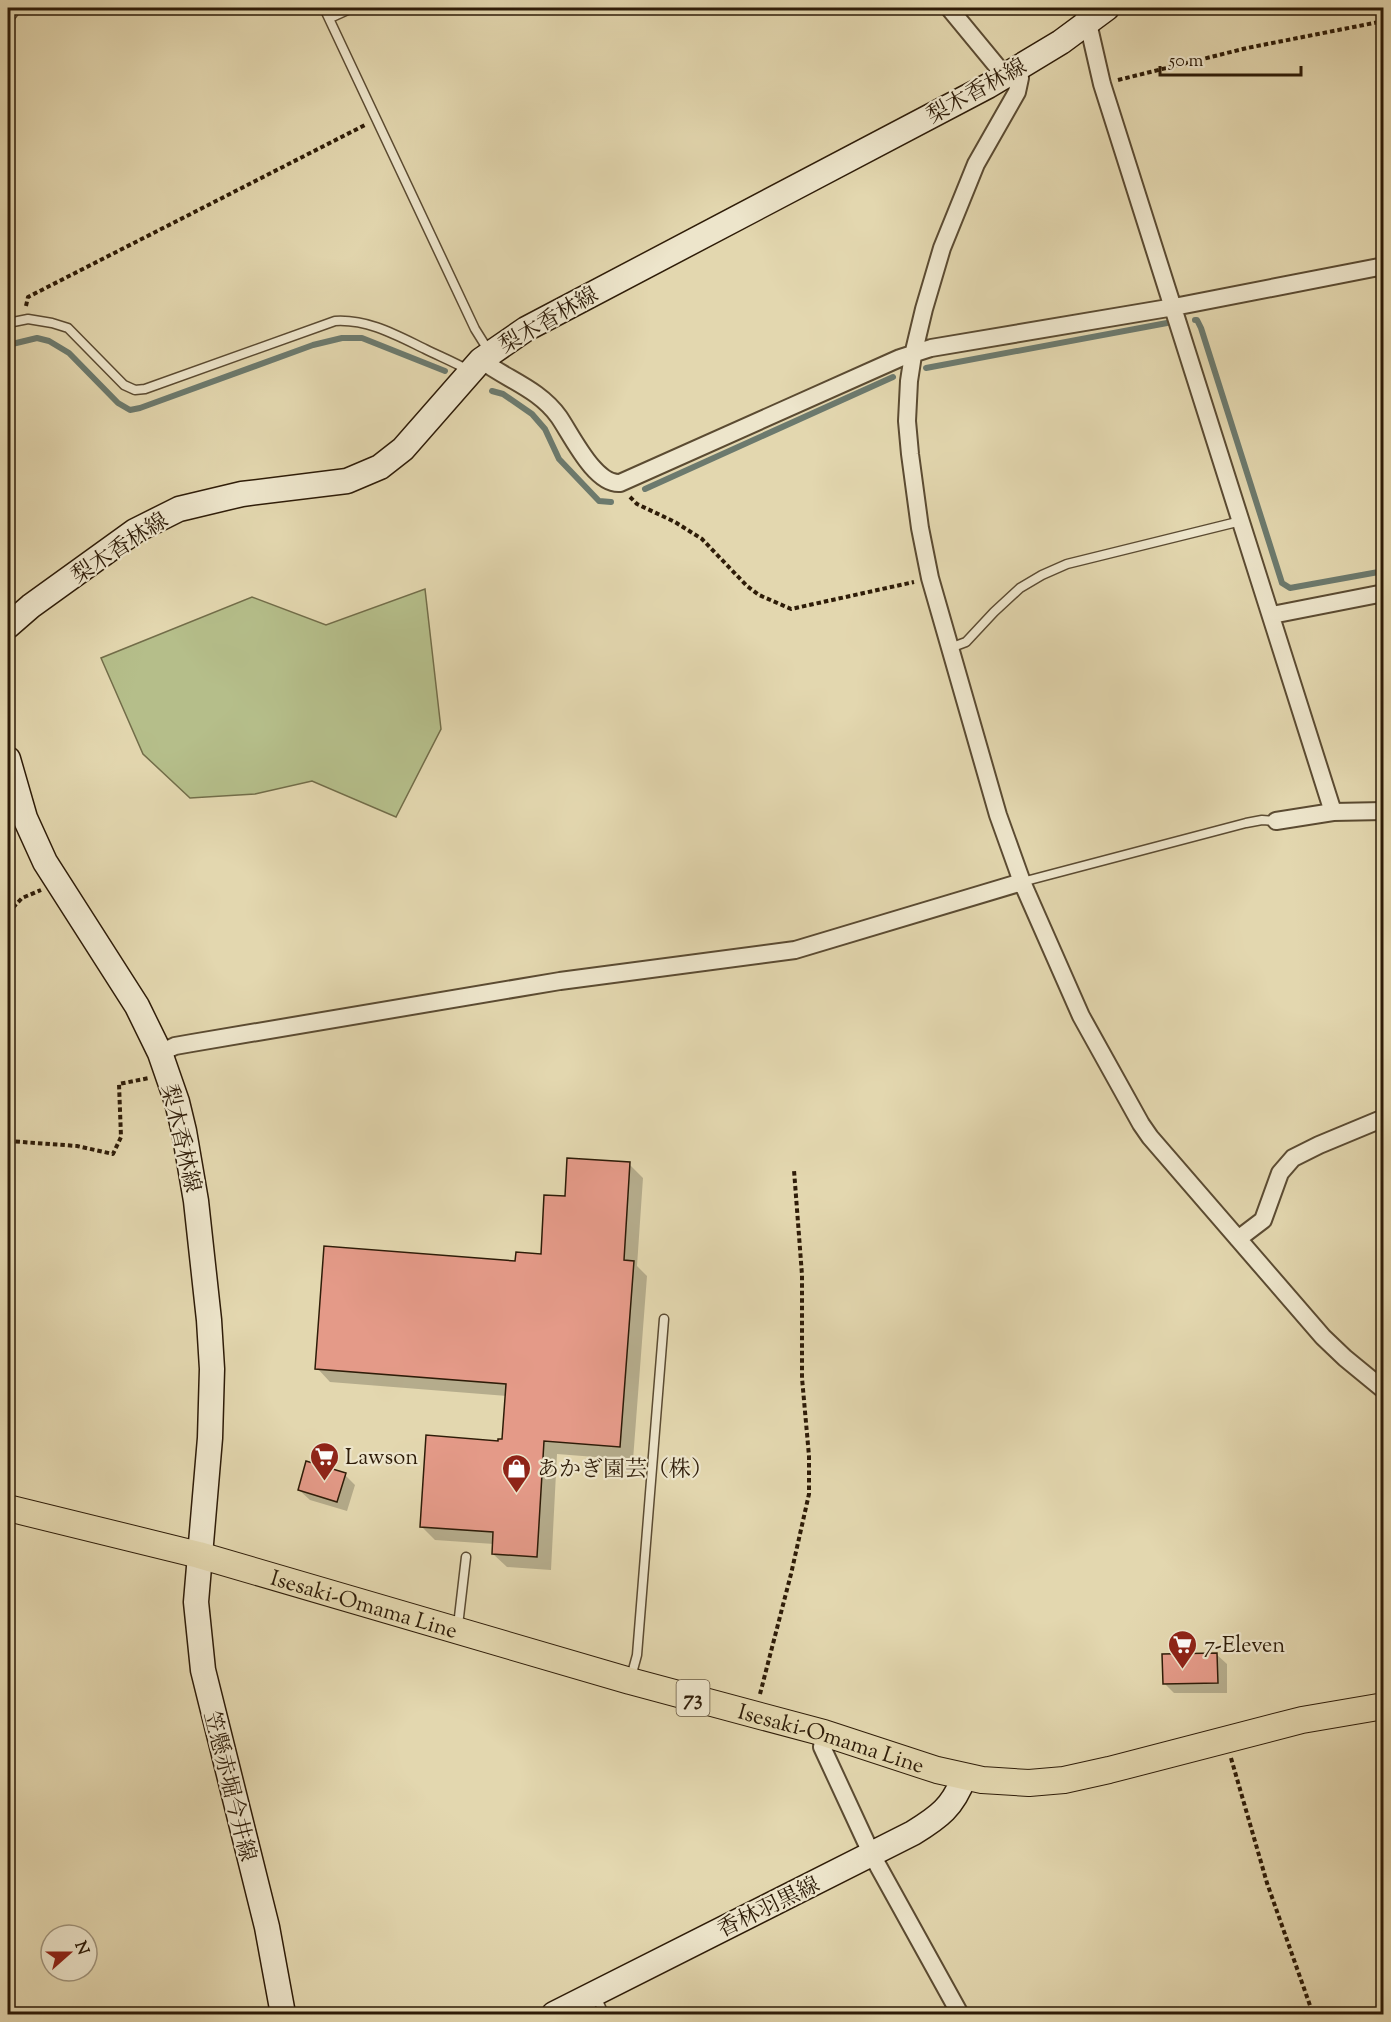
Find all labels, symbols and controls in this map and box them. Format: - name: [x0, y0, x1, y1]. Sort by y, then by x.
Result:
- scale bar: [1160, 39, 1301, 77]
- text: 50 m: [1168, 49, 1204, 75]
- street label: 梨木香林線: [922, 52, 1033, 133]
- street label: 梨木香林線: [494, 280, 605, 363]
- street label: 梨木香林線: [66, 506, 175, 593]
- street label: 梨木香林線: [151, 1081, 207, 1196]
- supermarket icon: Lawson: [308, 1440, 340, 1482]
- place label: Lawson: [345, 1443, 418, 1475]
- shop icon: あかぎ園芸（株）: [500, 1452, 532, 1494]
- place label: あかぎ園芸（株）: [537, 1455, 713, 1487]
- street label: Isesaki-Omama Line: [266, 1564, 461, 1649]
- supermarket icon: 7-Eleven: [1167, 1628, 1199, 1670]
- place label: 7-Eleven: [1204, 1631, 1285, 1663]
- road number: 73: [676, 1680, 710, 1716]
- street label: Isesaki-Omama Line: [734, 1698, 928, 1784]
- street label: 笠懸赤堀今井線: [194, 1708, 262, 1865]
- street label: 香林羽黒線: [713, 1870, 826, 1947]
- north arrow: [39, 1923, 99, 1983]
- text: N: [68, 1938, 94, 1959]

